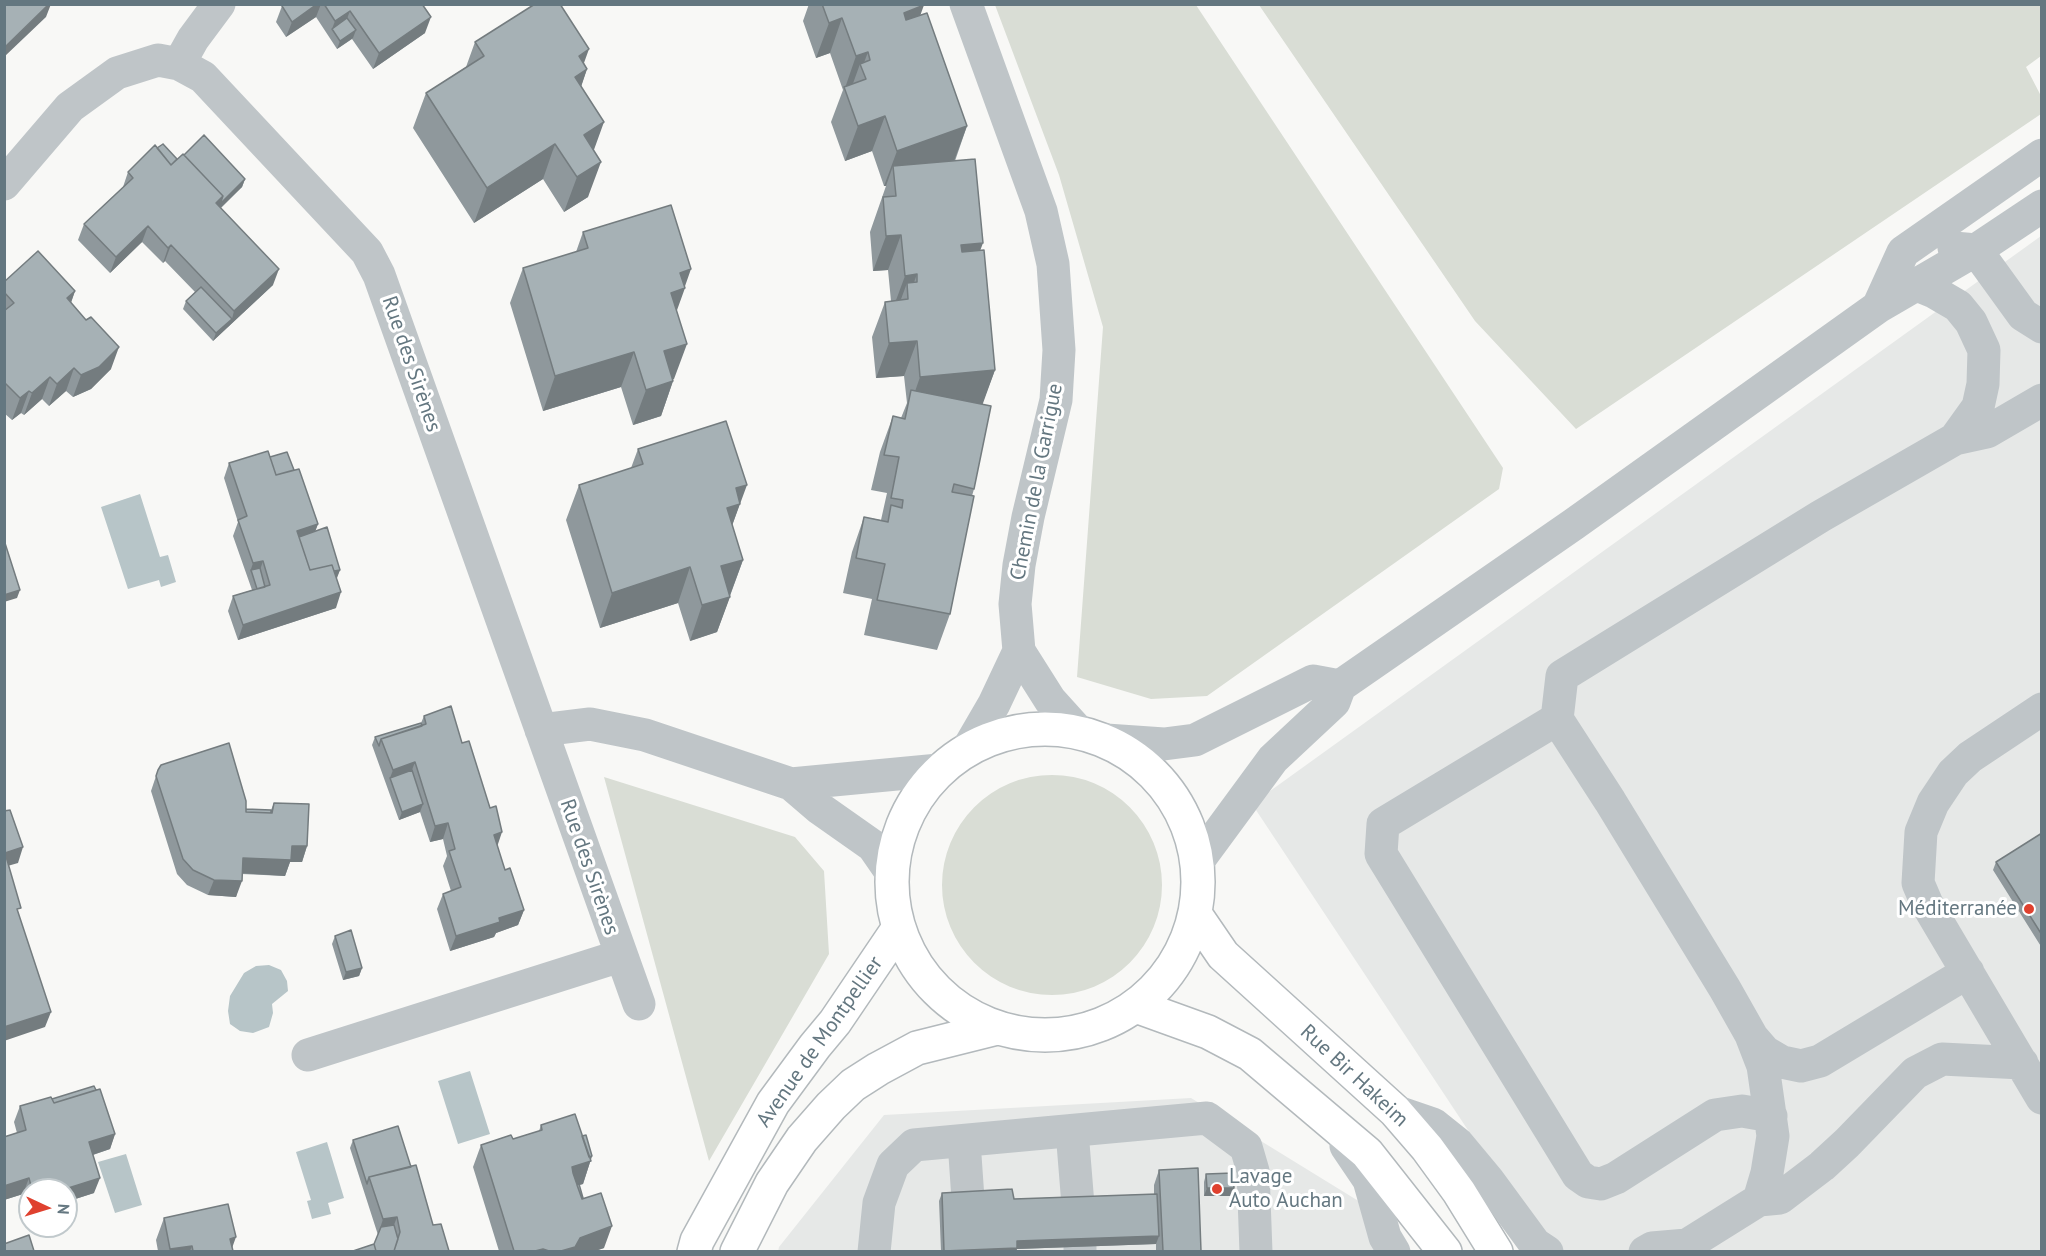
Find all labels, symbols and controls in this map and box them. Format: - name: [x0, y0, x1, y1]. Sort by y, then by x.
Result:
- street label: Rue des Sirènes: [376, 293, 446, 435]
- street label: Chemin de la Garrigue: [1006, 381, 1068, 583]
- street label: Rue des Sirènes: [554, 796, 624, 938]
- place label: Méditerranée: [1898, 896, 2017, 922]
- marker: Méditerranée: [2022, 902, 2036, 916]
- street label: Avenue de Montpellier: [751, 952, 889, 1132]
- street label: Rue Bir Hakeim: [1295, 1020, 1413, 1132]
- place label: Lavage Auto Auchan: [1229, 1164, 1343, 1214]
- north arrow: [18, 1178, 78, 1238]
- marker: Lavage Auto Auchan: [1210, 1182, 1224, 1196]
- text: N: [54, 1203, 74, 1215]

